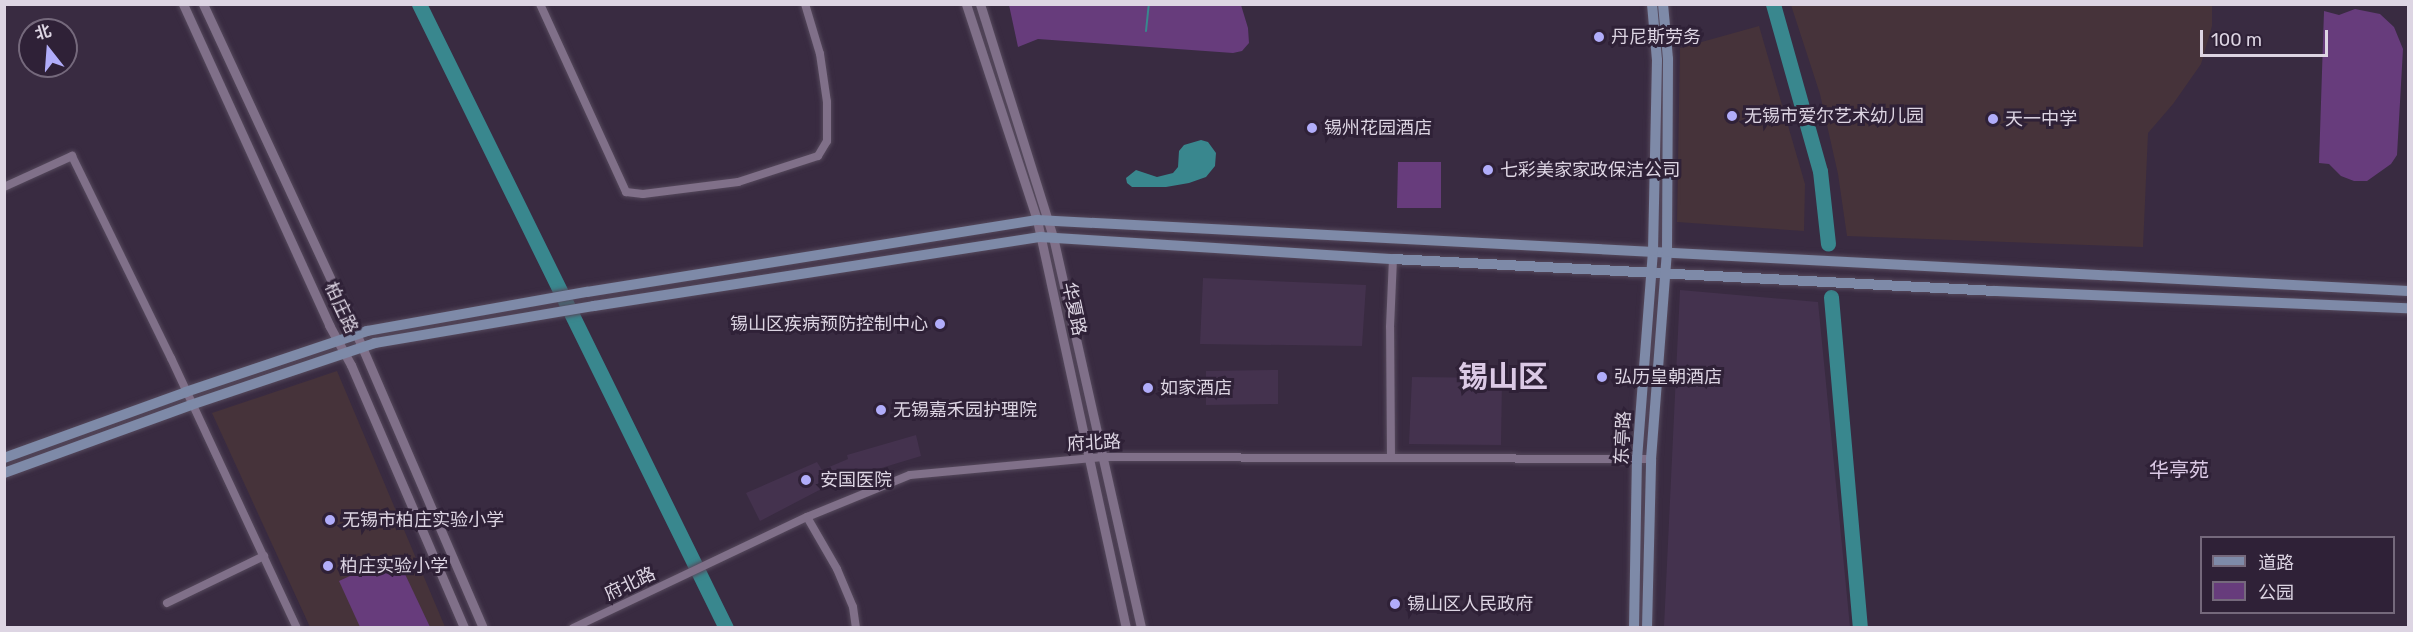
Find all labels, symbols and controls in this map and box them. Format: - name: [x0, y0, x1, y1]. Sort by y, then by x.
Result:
- north arrow: [18, 18, 78, 78]
- scale bar: [2203, 18, 2330, 56]
- text: 北: [33, 21, 54, 44]
- place label: 丹尼斯劳务: [1611, 26, 1701, 48]
- text: 100 m: [2211, 29, 2262, 51]
- marker: 丹尼斯劳务: [1592, 30, 1606, 44]
- place label: 无锡市爱尔艺术幼儿园: [1744, 105, 1924, 127]
- place label: 天一中学: [2005, 108, 2077, 130]
- marker: 无锡市爱尔艺术幼儿园: [1725, 109, 1739, 123]
- marker: 天一中学: [1986, 112, 2000, 126]
- place label: 锡州花园酒店: [1324, 117, 1432, 139]
- marker: 锡州花园酒店: [1305, 121, 1319, 135]
- place label: 七彩美家家政保洁公司: [1500, 159, 1680, 181]
- marker: 七彩美家家政保洁公司: [1481, 163, 1495, 177]
- street label: 柏庄路: [320, 279, 362, 337]
- street label: 华夏路: [1058, 280, 1090, 338]
- place label: 锡山区疾病预防控制中心: [730, 313, 928, 335]
- marker: 锡山区疾病预防控制中心: [933, 317, 947, 331]
- district label: 锡山区: [1458, 359, 1548, 395]
- place label: 弘历皇朝酒店: [1614, 366, 1722, 388]
- marker: 弘历皇朝酒店: [1595, 370, 1609, 384]
- place label: 如家酒店: [1160, 377, 1232, 399]
- marker: 如家酒店: [1141, 381, 1155, 395]
- place label: 无锡嘉禾园护理院: [893, 399, 1037, 421]
- marker: 无锡嘉禾园护理院: [874, 403, 888, 417]
- street label: 东亭路: [1611, 410, 1635, 466]
- street label: 府北路: [1066, 431, 1122, 455]
- district label: 华亭苑: [2149, 458, 2209, 482]
- place label: 安国医院: [820, 469, 892, 491]
- marker: 安国医院: [797, 471, 815, 489]
- place label: 无锡市柏庄实验小学: [342, 509, 504, 531]
- marker: 无锡市柏庄实验小学: [323, 513, 337, 527]
- legend: [2200, 536, 2395, 614]
- text: 道路: [2258, 552, 2294, 574]
- place label: 柏庄实验小学: [340, 555, 448, 577]
- marker: 柏庄实验小学: [321, 559, 335, 573]
- street label: 府北路: [601, 563, 659, 605]
- text: 公园: [2258, 582, 2294, 604]
- place label: 锡山区人民政府: [1407, 593, 1533, 615]
- marker: 锡山区人民政府: [1388, 597, 1402, 611]

